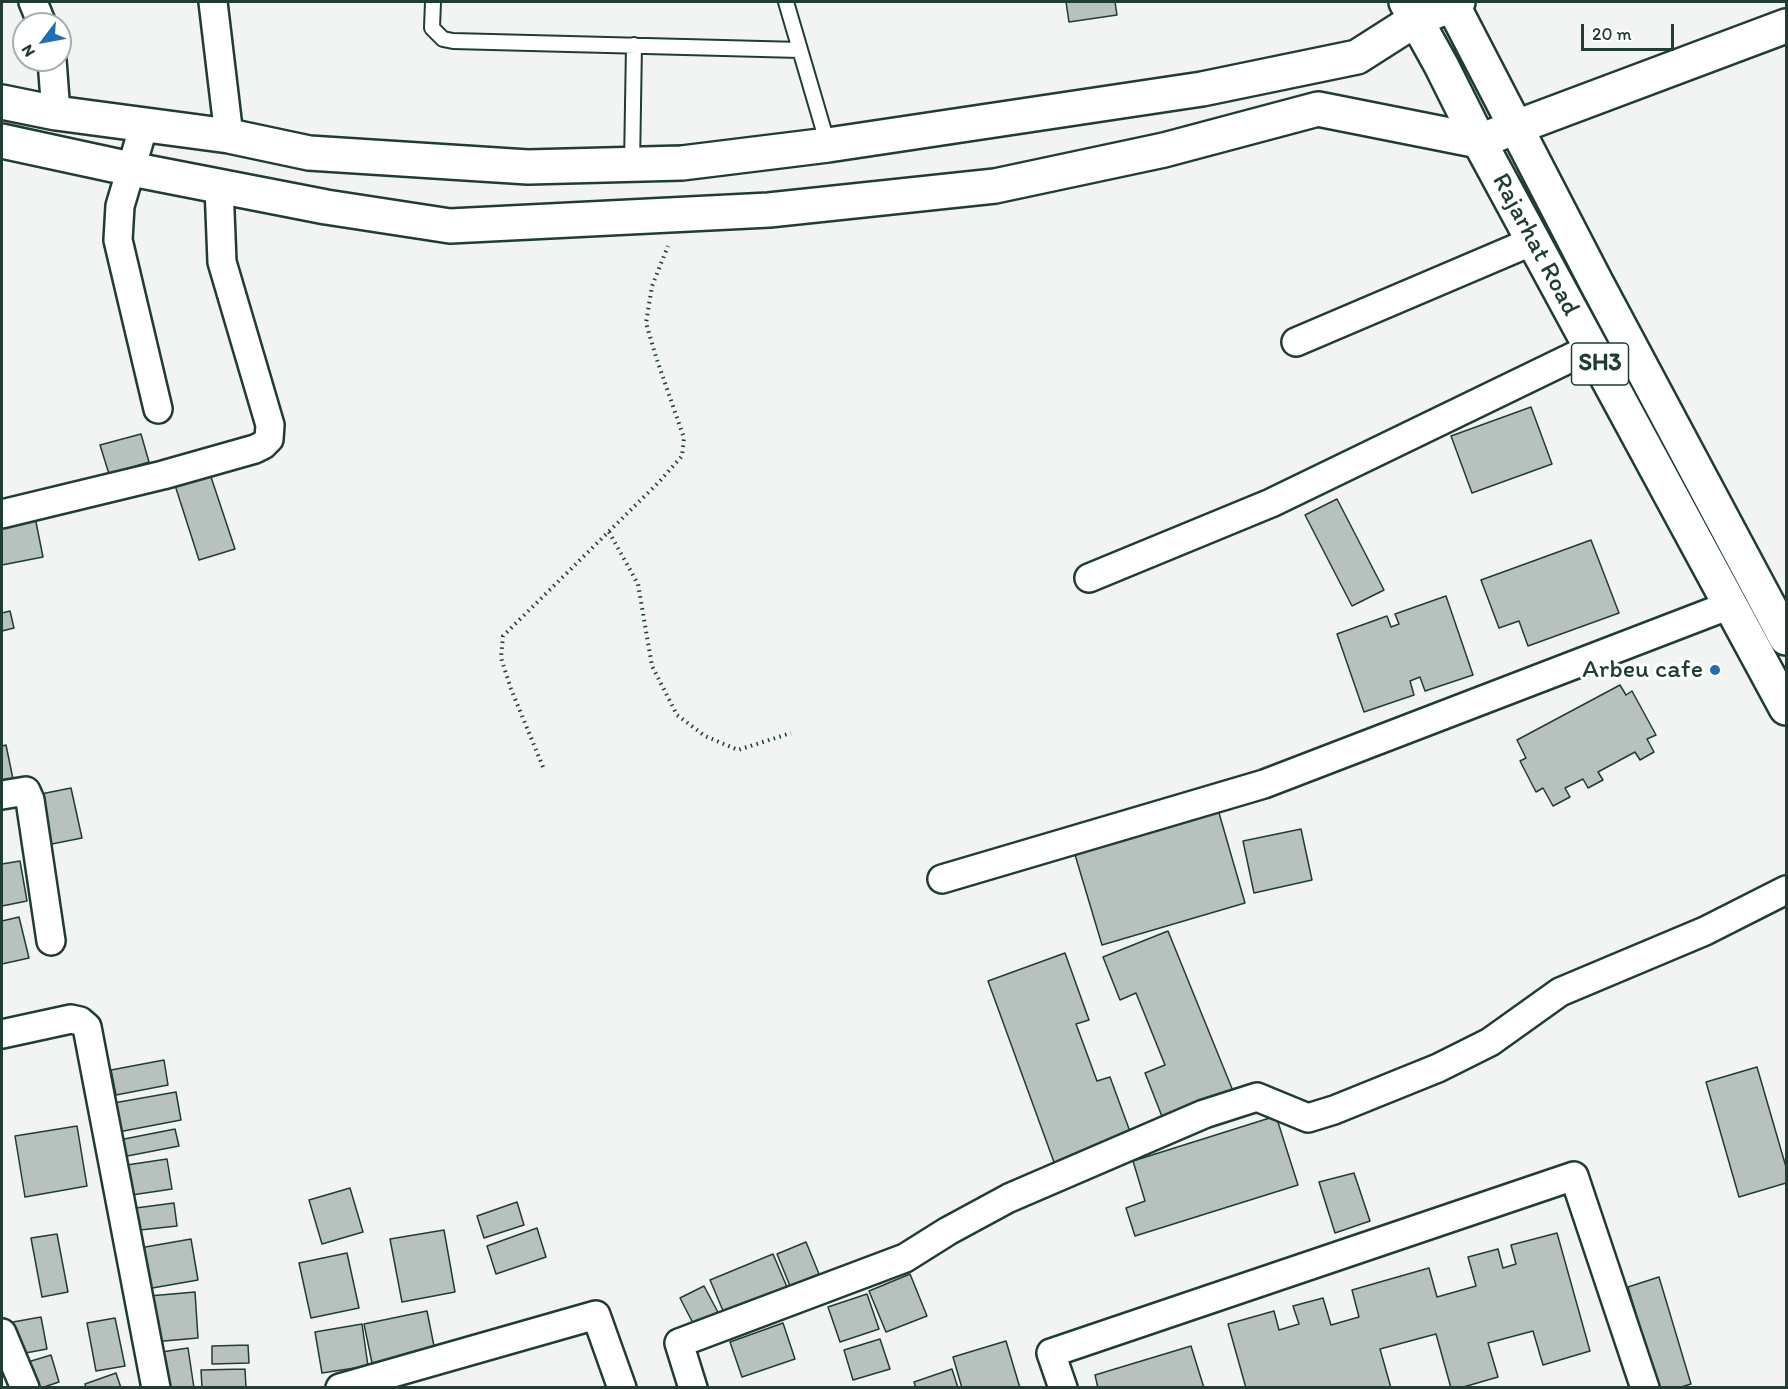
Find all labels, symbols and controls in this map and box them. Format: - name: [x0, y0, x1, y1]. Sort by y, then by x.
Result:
- north arrow: [12, 12, 72, 72]
- scale bar: [1584, 12, 1677, 50]
- text: 20 m: [1592, 23, 1632, 45]
- text: N: [17, 41, 39, 60]
- street label: Rajarhat Road: [1484, 168, 1586, 322]
- road number: SH3: [1572, 343, 1628, 385]
- place label: Arbeu cafe: [1582, 654, 1703, 686]
- marker: Arbeu cafe: [1708, 663, 1722, 677]

